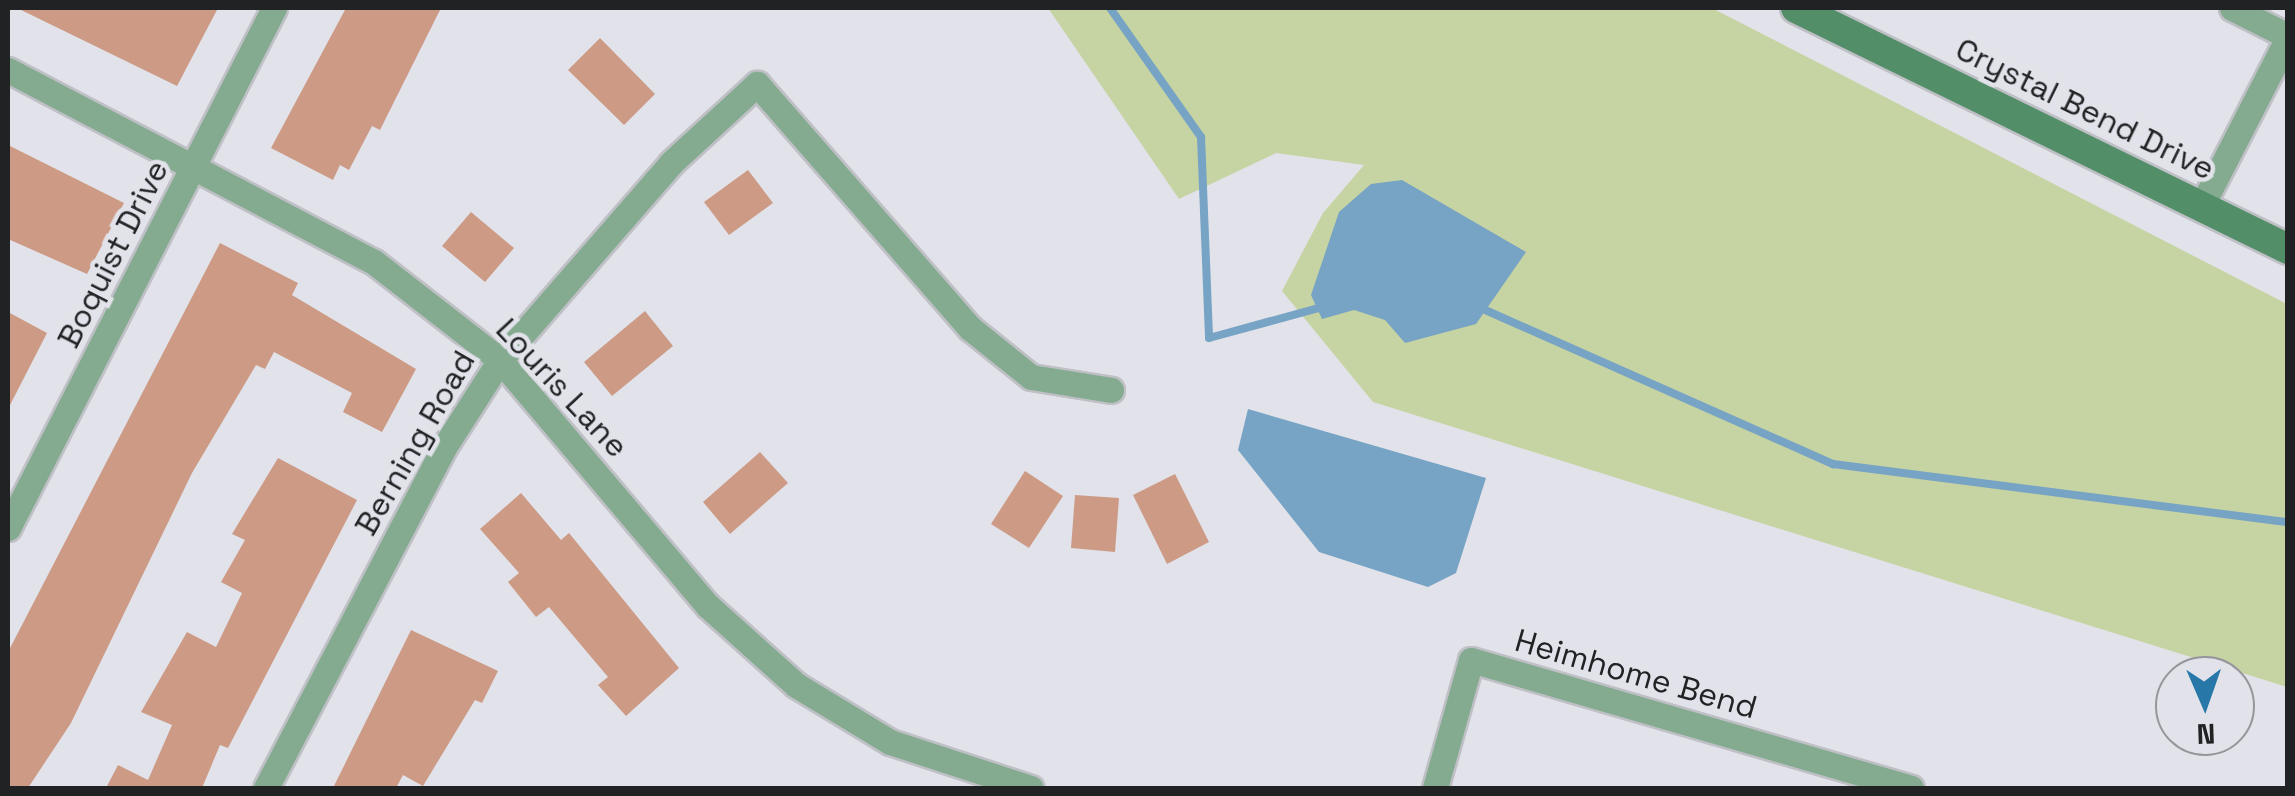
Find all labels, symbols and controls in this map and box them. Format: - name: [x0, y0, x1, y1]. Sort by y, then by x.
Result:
- street label: Crystal Bend Drive: [1949, 30, 2221, 188]
- street label: Boquist Drive: [49, 154, 177, 354]
- street label: Louris Lane: [488, 310, 636, 466]
- street label: Berning Road: [347, 344, 483, 542]
- street label: Heimhome Bend: [1511, 621, 1761, 727]
- north arrow: [2155, 656, 2255, 756]
- text: N: [2196, 716, 2216, 752]

